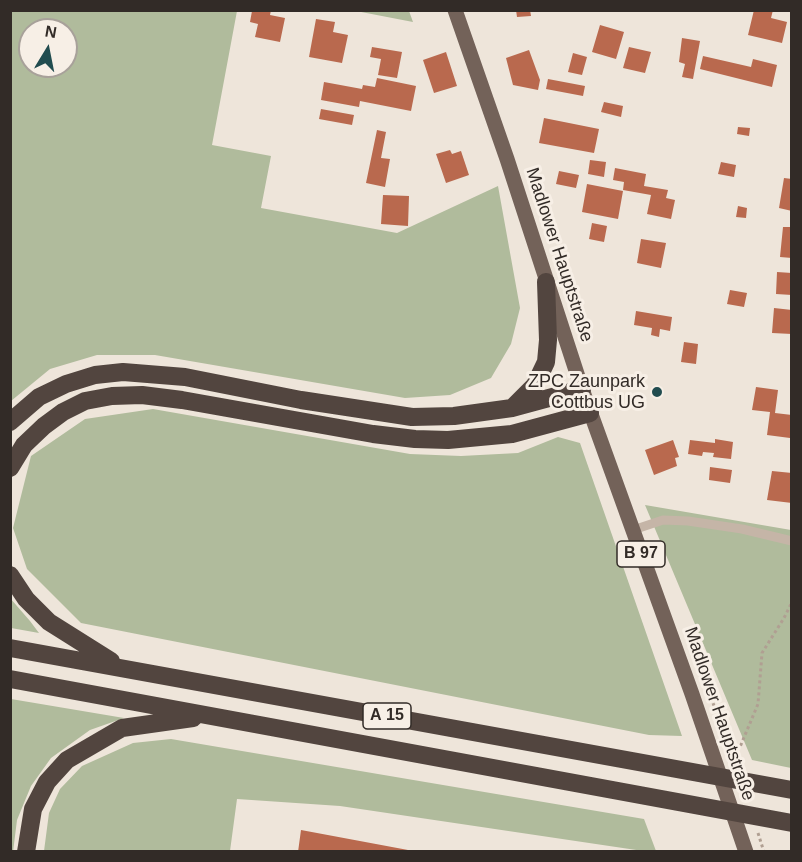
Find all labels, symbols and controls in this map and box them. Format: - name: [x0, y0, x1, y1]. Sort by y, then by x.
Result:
- north arrow: [18, 18, 78, 78]
- text: N: [44, 22, 58, 41]
- street label: Madlower Hauptstraße: [521, 165, 597, 345]
- place label: ZPC Zaunpark Cottbus UG: [528, 371, 645, 413]
- marker: ZPC Zaunpark Cottbus UG: [650, 385, 664, 399]
- road number: B 97: [617, 541, 665, 567]
- street label: Madlower Hauptstraße: [679, 624, 759, 804]
- road number: A 15: [363, 703, 411, 729]

